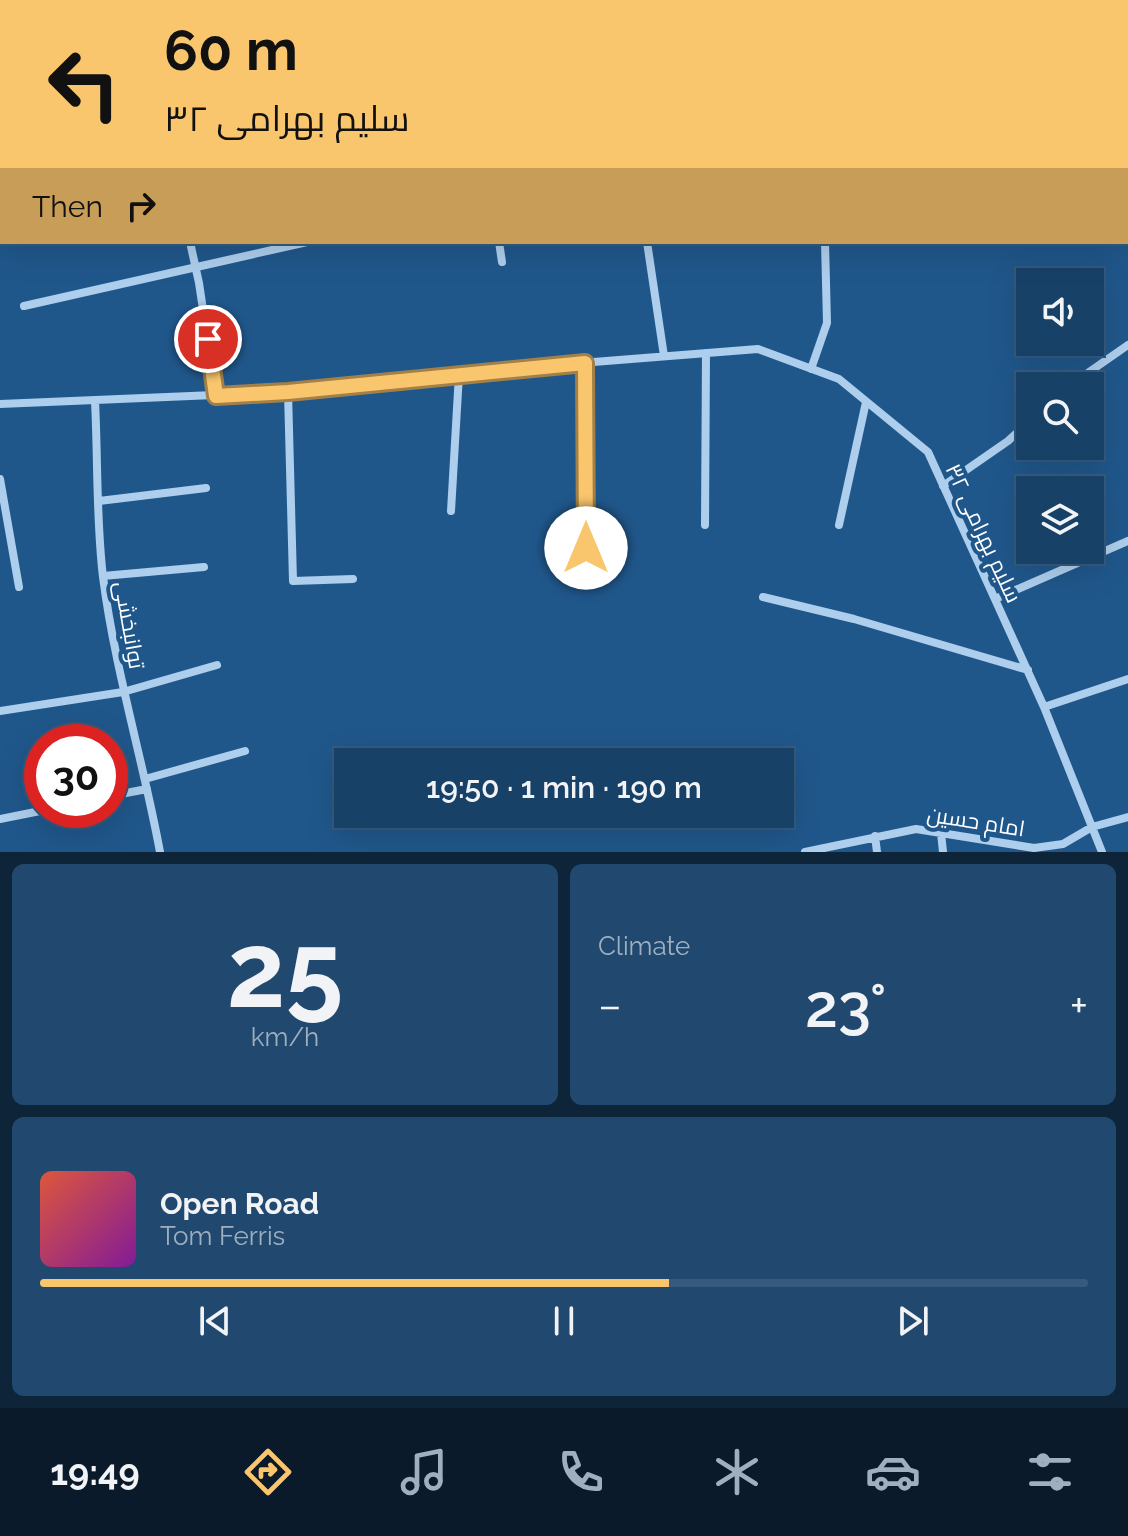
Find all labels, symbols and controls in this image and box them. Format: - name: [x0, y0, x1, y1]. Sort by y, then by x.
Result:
- text: 60 m: [164, 17, 298, 83]
- icon: left: [32, 32, 136, 136]
- text: سلیم بهرامی ۳۲: [164, 97, 410, 139]
- icon: right: [119, 184, 163, 228]
- text: Then: [32, 189, 103, 224]
- map controls: [1016, 268, 1104, 564]
- button: sound: [1016, 268, 1104, 356]
- pin: [174, 305, 242, 373]
- icon: arrive: [186, 317, 230, 361]
- button: search: [1016, 372, 1104, 460]
- street label: سلیم بهرامی ۳۲: [938, 459, 1027, 608]
- button: layers: [1016, 476, 1104, 564]
- position arrow: [544, 506, 628, 590]
- street label: توانبخشی: [109, 579, 151, 671]
- speed limit sign: 30: [24, 724, 128, 828]
- text: 19:50 · 1 min · 190 m: [426, 770, 702, 805]
- street label: امام حسین: [925, 800, 1027, 845]
- text: 25: [227, 909, 343, 1031]
- text: Climate: [598, 931, 690, 961]
- text: 23°: [805, 971, 886, 1041]
- text: −: [598, 980, 622, 1031]
- text: +: [1070, 980, 1088, 1031]
- text: km/h: [251, 1022, 319, 1052]
- text: Open Road: [160, 1186, 319, 1221]
- text: Tom Ferris: [160, 1221, 285, 1251]
- icon: previous: [193, 1299, 237, 1343]
- icon: pause: [542, 1299, 586, 1343]
- icon: next: [891, 1299, 935, 1343]
- icon: directions: [240, 1444, 296, 1500]
- icon: music: [396, 1444, 452, 1500]
- icon: phone: [553, 1444, 609, 1500]
- icon: climate: [709, 1444, 765, 1500]
- icon: car: [865, 1444, 921, 1500]
- icon: filters: [1022, 1444, 1078, 1500]
- text: 19:49: [50, 1451, 140, 1493]

